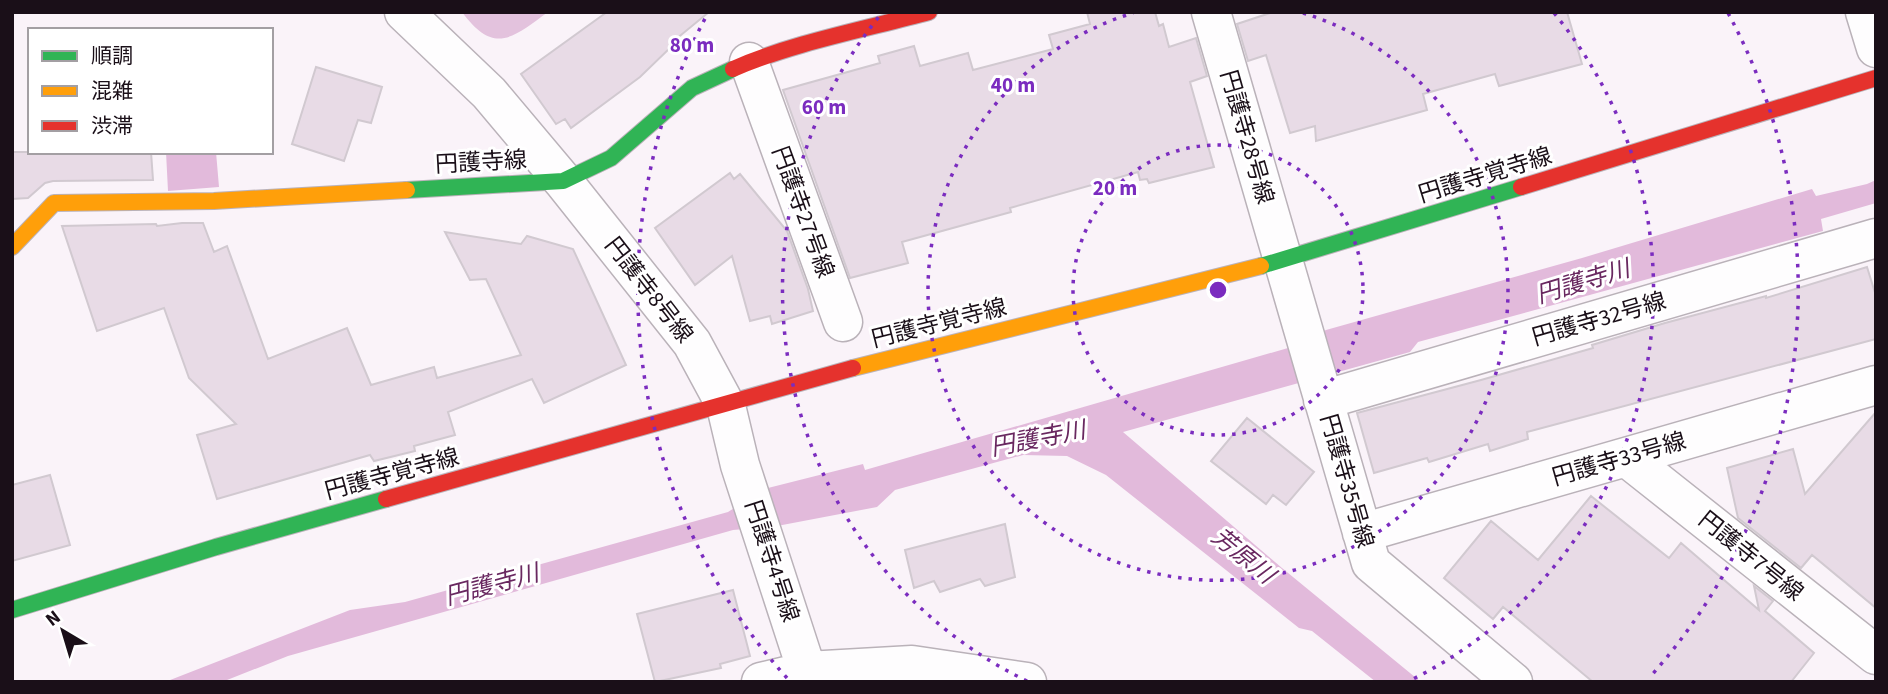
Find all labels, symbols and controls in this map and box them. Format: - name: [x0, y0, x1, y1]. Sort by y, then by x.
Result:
- legend: [28, 28, 273, 154]
- text: 80 m: [670, 30, 714, 60]
- text: 順調: [91, 41, 133, 71]
- street label: 円護寺28号線: [1212, 66, 1282, 208]
- text: 40 m: [991, 70, 1035, 100]
- text: 混雑: [91, 76, 133, 106]
- text: 60 m: [802, 92, 846, 122]
- text: 渋滞: [91, 111, 133, 141]
- street label: 円護寺覚寺線: [1414, 139, 1556, 211]
- street label: 円護寺27号線: [764, 142, 842, 282]
- street label: 円護寺線: [434, 143, 528, 181]
- text: 20 m: [1093, 173, 1137, 203]
- street label: 円護寺8号線: [597, 230, 701, 350]
- water label: 円護寺川: [1532, 250, 1637, 313]
- centre of rings: [1206, 278, 1230, 302]
- street label: 円護寺32号線: [1528, 284, 1670, 354]
- street label: 円護寺覚寺線: [868, 290, 1010, 356]
- street label: 円護寺35号線: [1312, 410, 1382, 552]
- water label: 円護寺川: [988, 412, 1091, 465]
- street label: 円護寺33号線: [1548, 424, 1690, 494]
- street label: 円護寺覚寺線: [321, 440, 463, 508]
- street label: 円護寺4号線: [737, 496, 807, 626]
- street label: 円護寺7号線: [1691, 503, 1811, 609]
- water label: 芳原川: [1204, 520, 1284, 594]
- water label: 円護寺川: [441, 555, 546, 614]
- north arrow: [28, 596, 98, 666]
- text: N: [40, 604, 67, 633]

